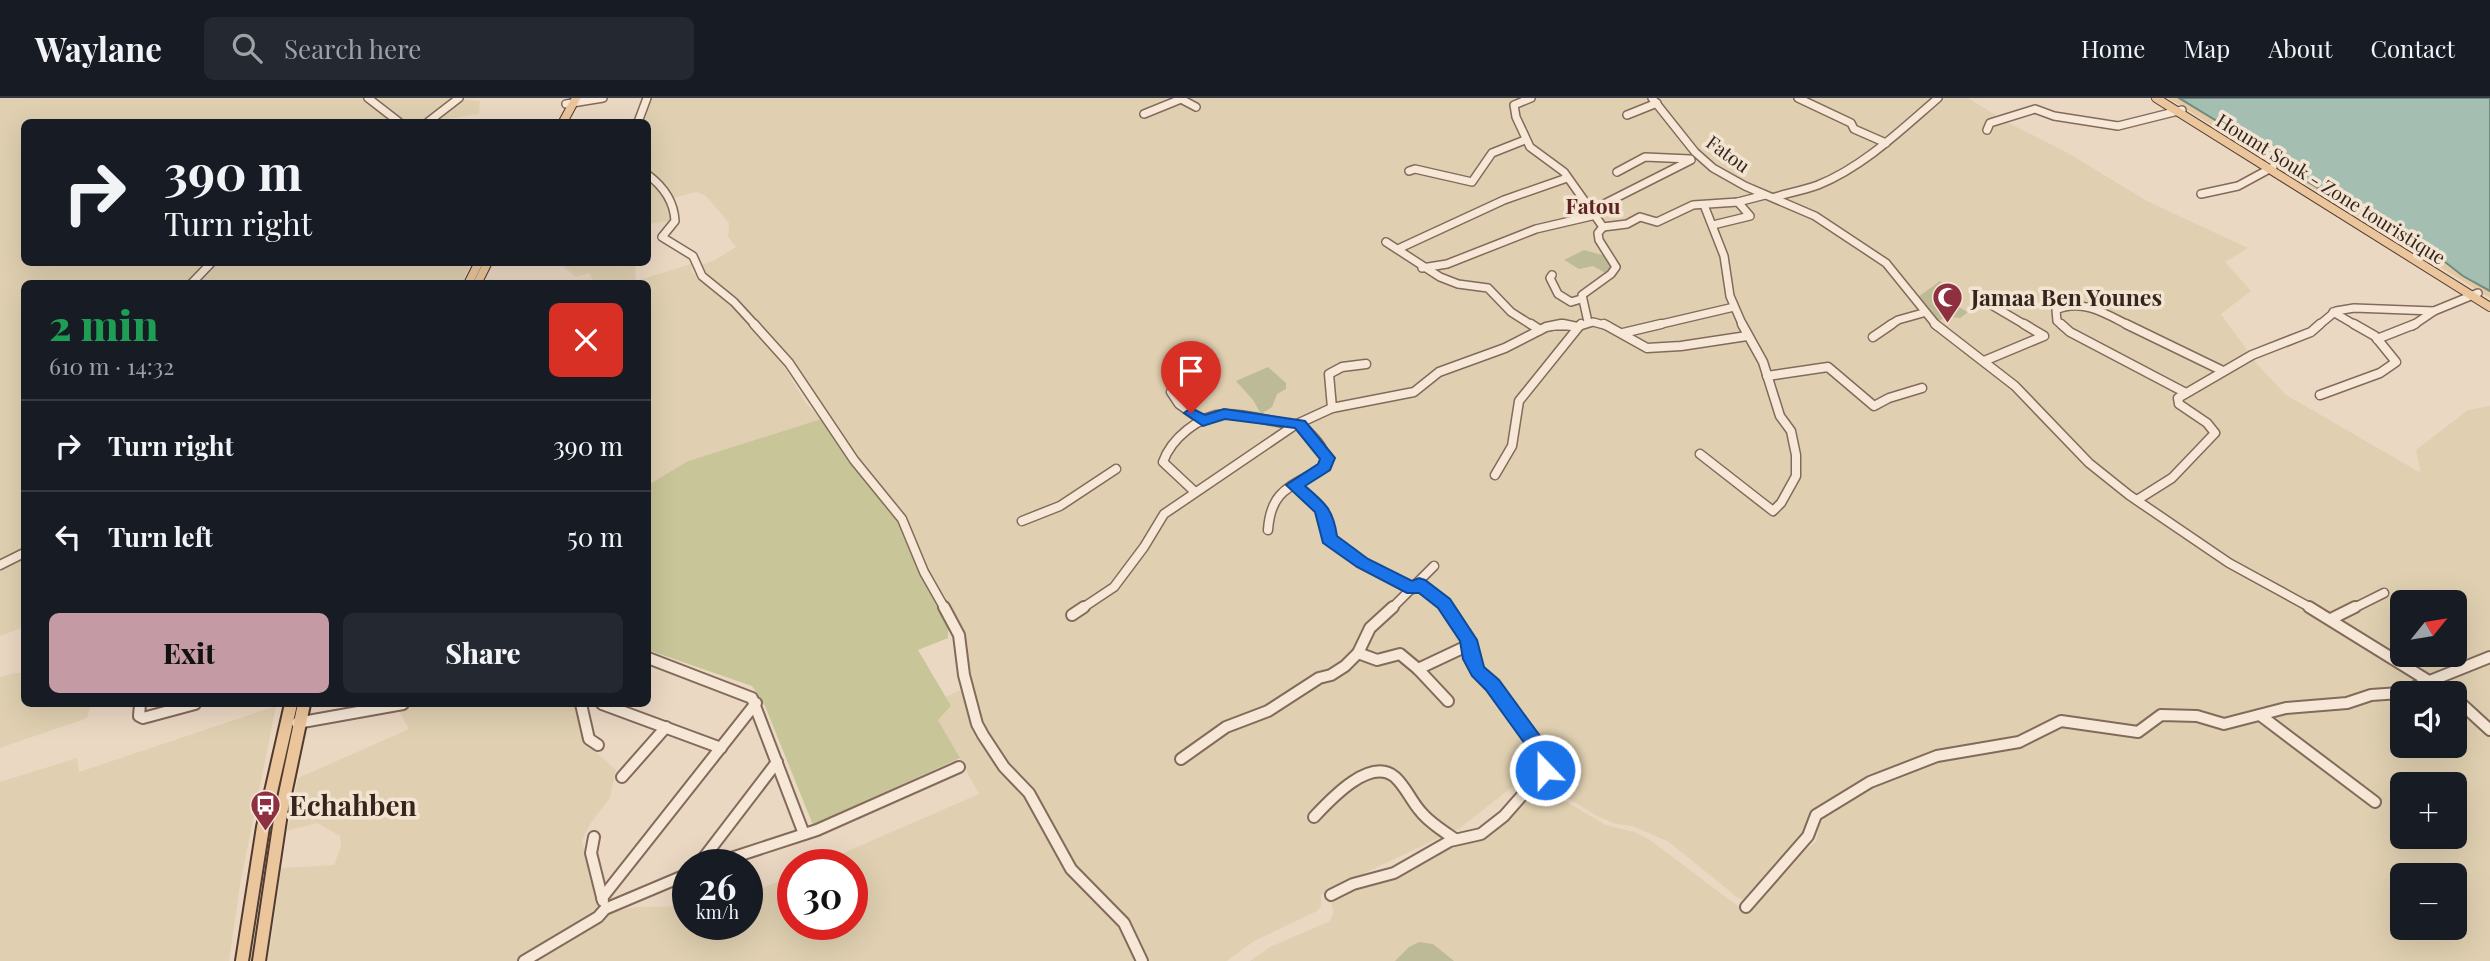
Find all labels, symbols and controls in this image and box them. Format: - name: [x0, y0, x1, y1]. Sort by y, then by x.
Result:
- search box: [204, 17, 694, 80]
- text: Waylane: [35, 26, 162, 70]
- icon: search: [228, 29, 266, 67]
- text: Search here: [284, 31, 421, 66]
- text: Home: [2081, 32, 2145, 64]
- text: Map: [2183, 32, 2230, 64]
- text: About: [2268, 32, 2332, 64]
- text: Contact: [2370, 32, 2455, 64]
- street label: Houmt Souk - Zone touristique: [2212, 107, 2451, 270]
- street label: Fatou: [1701, 129, 1756, 178]
- text: 390 m: [164, 138, 302, 203]
- icon: right: [49, 147, 140, 238]
- district label: Fatou: [1566, 191, 1621, 219]
- text: Turn right: [164, 201, 312, 244]
- mosque icon: Jamaa Ben Younes: [1931, 281, 1965, 325]
- place label: Jamaa Ben Younes: [1970, 281, 2162, 312]
- text: 2 min: [49, 296, 158, 352]
- button: close: [549, 303, 623, 377]
- pin: [1161, 341, 1221, 413]
- text: 610 m · 14:32: [49, 350, 174, 381]
- icon: arrive: [1172, 352, 1210, 390]
- icon: right: [49, 427, 87, 465]
- text: Turn right: [108, 428, 234, 463]
- text: 390 m: [553, 428, 623, 463]
- icon: left: [49, 518, 87, 556]
- text: Turn left: [108, 519, 213, 554]
- text: 50 m: [567, 519, 623, 554]
- north arrow: [2390, 590, 2468, 667]
- map controls: [2390, 590, 2467, 940]
- button: Exit: [49, 613, 329, 693]
- button: Share: [343, 613, 623, 693]
- button: sound: [2390, 681, 2467, 758]
- position arrow: [1508, 733, 1582, 807]
- button: +: [2390, 772, 2467, 849]
- place label: Echahben: [289, 786, 417, 823]
- bus stop icon: Echahben: [249, 789, 283, 833]
- speed limit sign: 30: [777, 849, 868, 940]
- text: 26: [699, 862, 736, 909]
- button: −: [2390, 863, 2467, 940]
- text: km/h: [696, 900, 739, 924]

